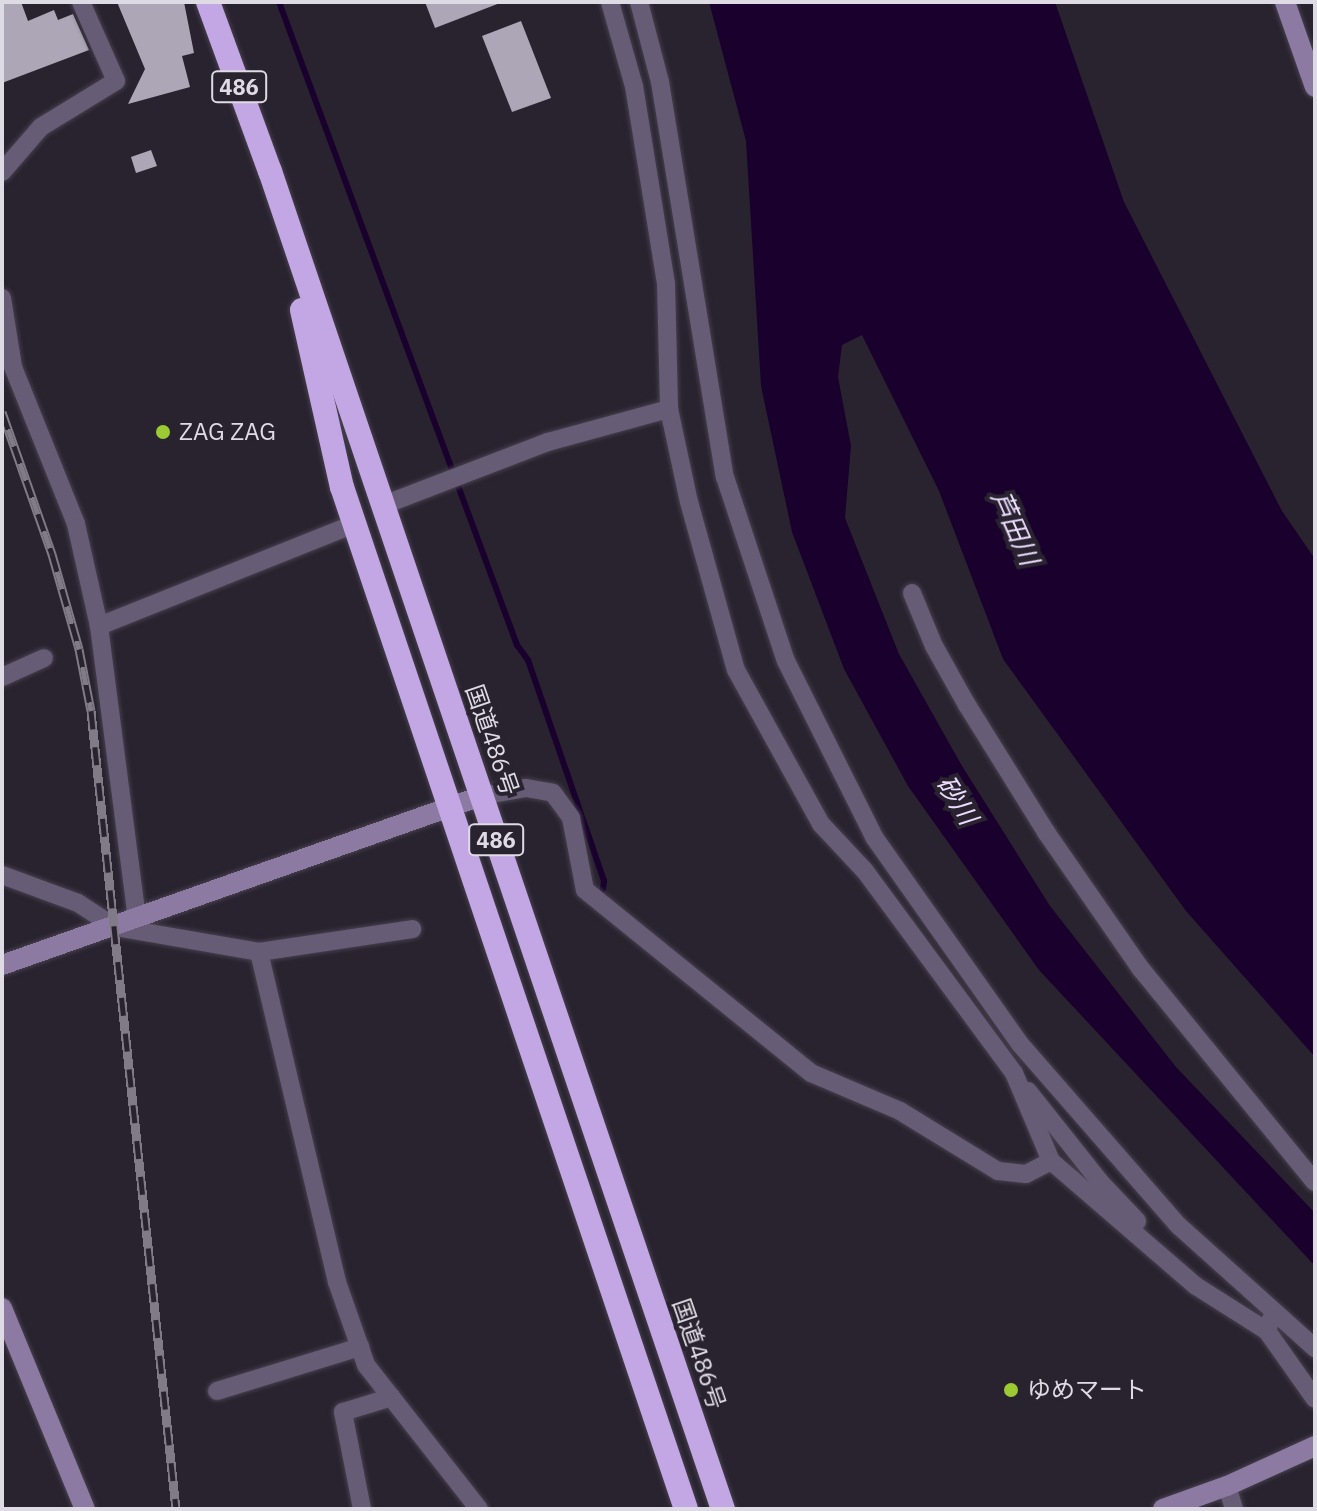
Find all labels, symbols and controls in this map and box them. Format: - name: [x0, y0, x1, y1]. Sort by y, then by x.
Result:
- road number: 486: [211, 69, 267, 105]
- place label: ZAG ZAG: [179, 418, 276, 446]
- marker: ZAG ZAG: [154, 423, 172, 441]
- water label: 芦田川: [985, 486, 1045, 570]
- street label: 国道486号: [460, 681, 524, 799]
- water label: 砂川: [930, 770, 984, 830]
- road number: 486: [468, 822, 524, 858]
- street label: 国道486号: [667, 1295, 731, 1413]
- place label: ゆめマート: [1027, 1376, 1147, 1404]
- marker: ゆめマート: [1002, 1381, 1020, 1399]

